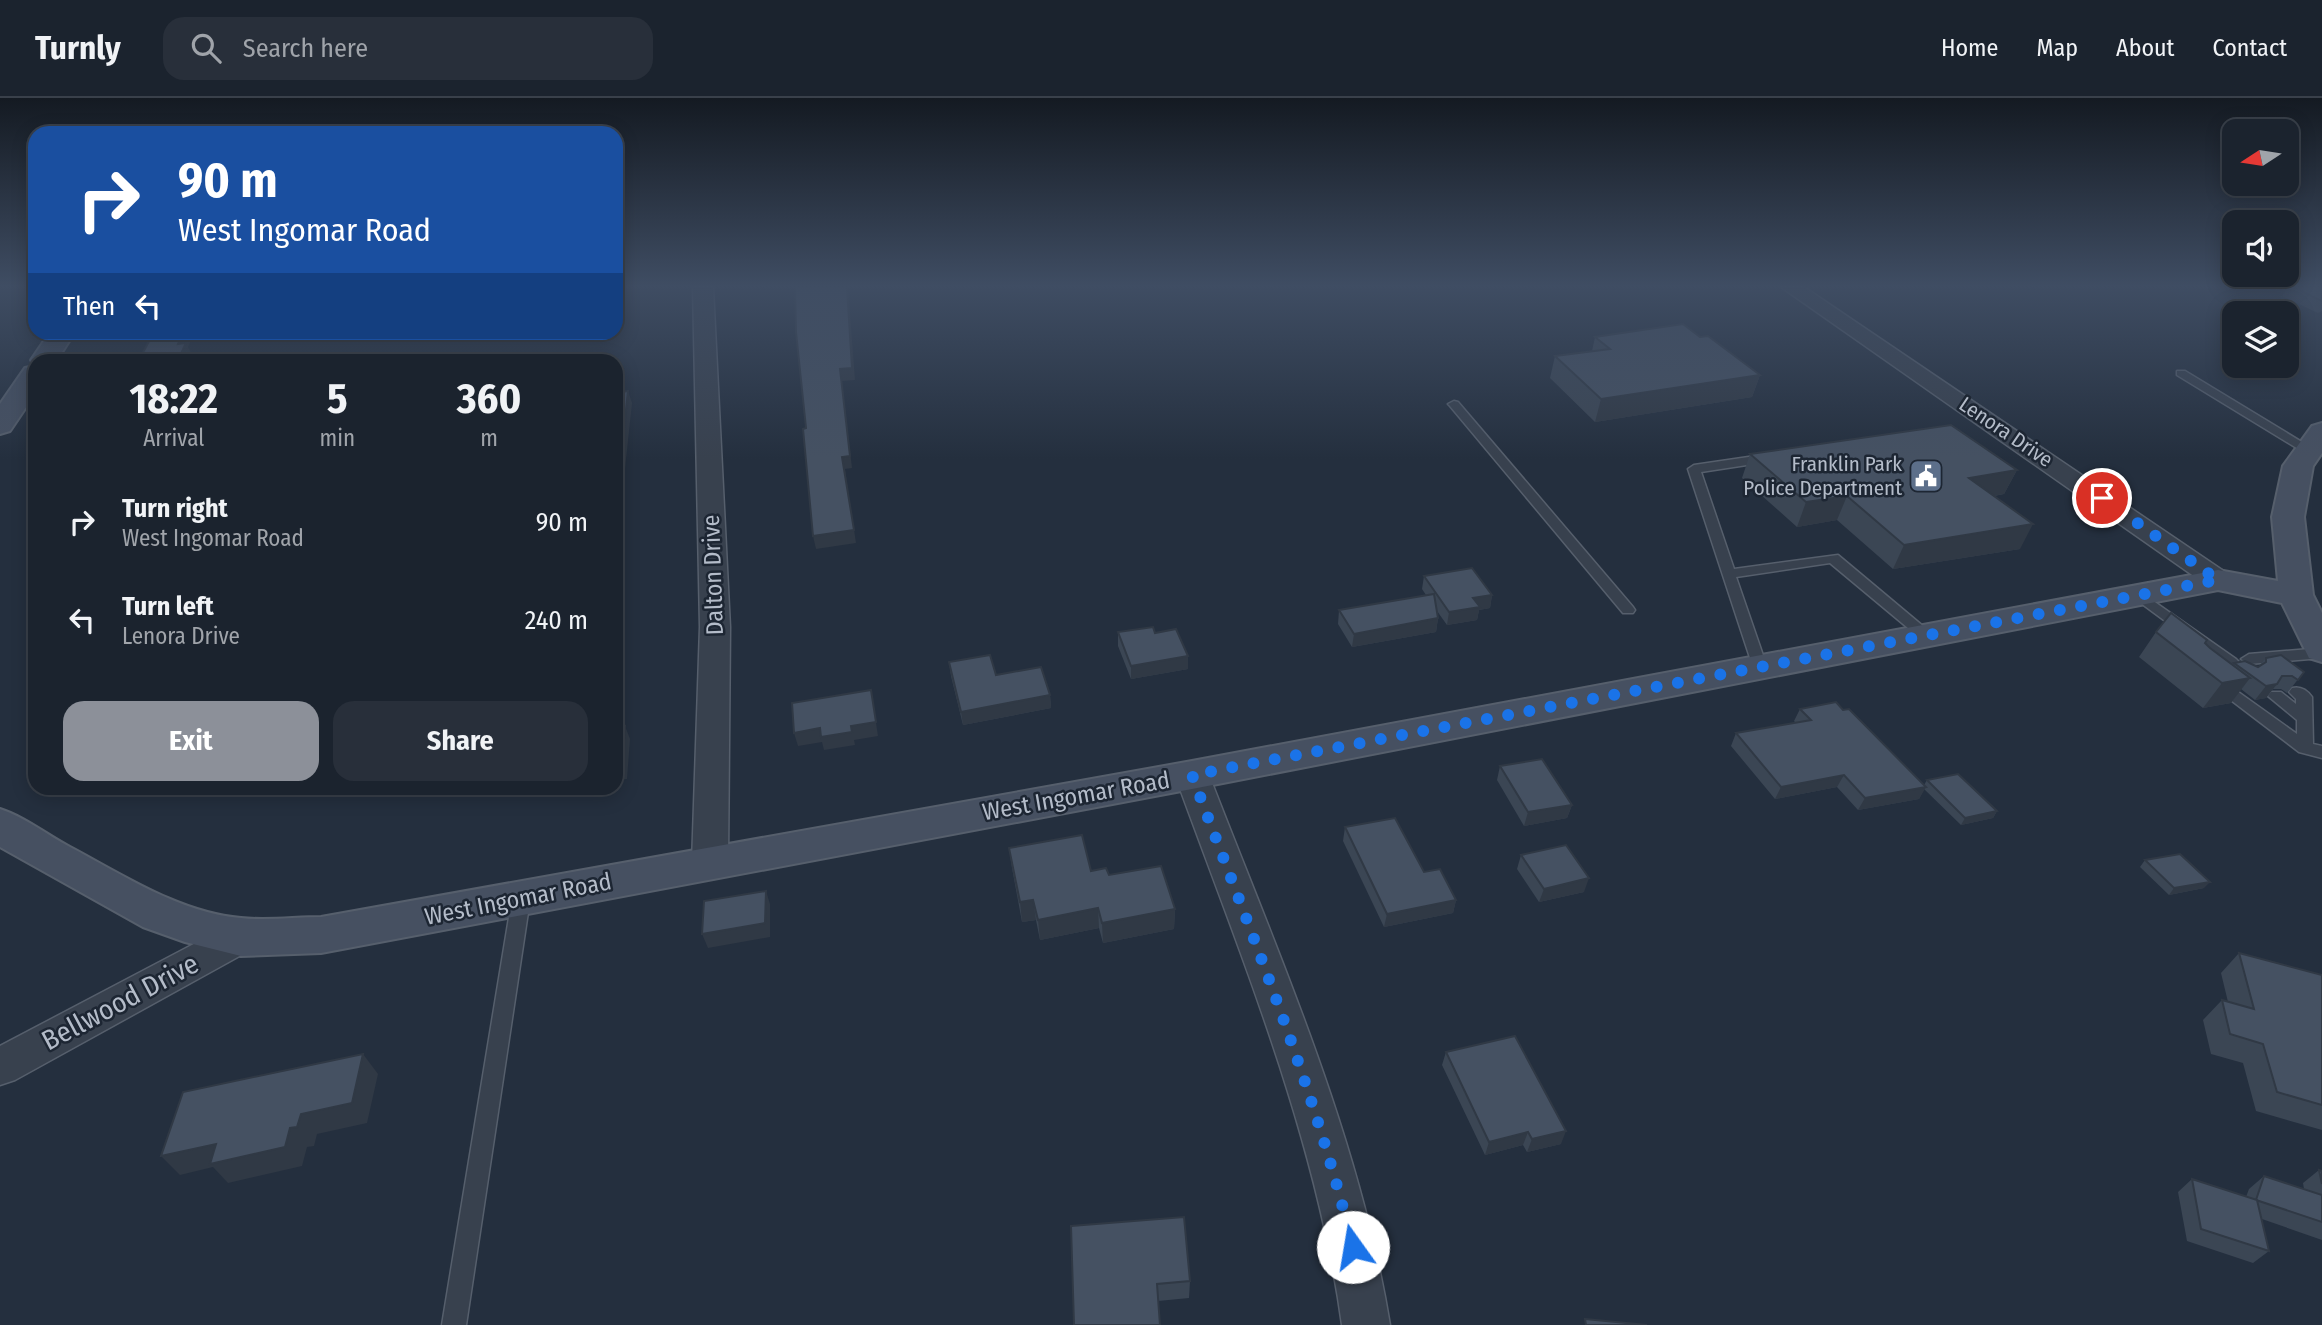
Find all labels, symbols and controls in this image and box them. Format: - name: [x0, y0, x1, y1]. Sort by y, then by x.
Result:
- search box: [163, 17, 653, 80]
- text: Turnly: [35, 28, 121, 68]
- icon: search: [187, 29, 225, 67]
- text: Search here: [243, 33, 368, 64]
- text: Home: [1941, 34, 1998, 62]
- text: Map: [2036, 34, 2078, 62]
- text: About: [2116, 34, 2174, 62]
- text: Contact: [2212, 34, 2287, 62]
- north arrow: [2222, 119, 2300, 196]
- map controls: [2222, 119, 2299, 378]
- text: 90 m: [178, 151, 278, 210]
- icon: right: [63, 154, 154, 245]
- button: sound: [2222, 210, 2299, 287]
- text: West Ingomar Road: [178, 211, 431, 249]
- icon: left: [129, 287, 167, 325]
- text: Then: [63, 291, 115, 322]
- button: layers: [2222, 301, 2299, 378]
- text: 18:22: [130, 374, 218, 424]
- text: 5: [327, 374, 348, 424]
- text: 360: [457, 374, 521, 424]
- street label: Lenora Drive: [1954, 391, 2058, 473]
- text: Arrival: [143, 424, 204, 452]
- text: min: [320, 424, 355, 452]
- text: m: [480, 424, 498, 452]
- place label: Franklin Park Police Department: [1743, 451, 1902, 501]
- public building icon: Franklin Park Police Department: [1907, 457, 1945, 495]
- pin: [2072, 468, 2132, 528]
- icon: arrive: [2083, 479, 2121, 517]
- text: Turn right: [122, 493, 228, 524]
- icon: right: [63, 503, 101, 541]
- text: 90 m: [536, 507, 588, 538]
- street label: Dalton Drive: [697, 514, 729, 636]
- text: West Ingomar Road: [122, 524, 304, 552]
- text: Turn left: [122, 591, 214, 622]
- icon: left: [63, 601, 101, 639]
- text: 240 m: [525, 605, 588, 636]
- text: Lenora Drive: [122, 622, 240, 650]
- button: Exit: [63, 701, 319, 781]
- button: Share: [333, 701, 588, 781]
- street label: West Ingomar Road: [980, 766, 1172, 826]
- street label: West Ingomar Road: [422, 867, 614, 931]
- street label: Bellwood Drive: [36, 947, 204, 1057]
- position arrow: [1316, 1210, 1390, 1284]

